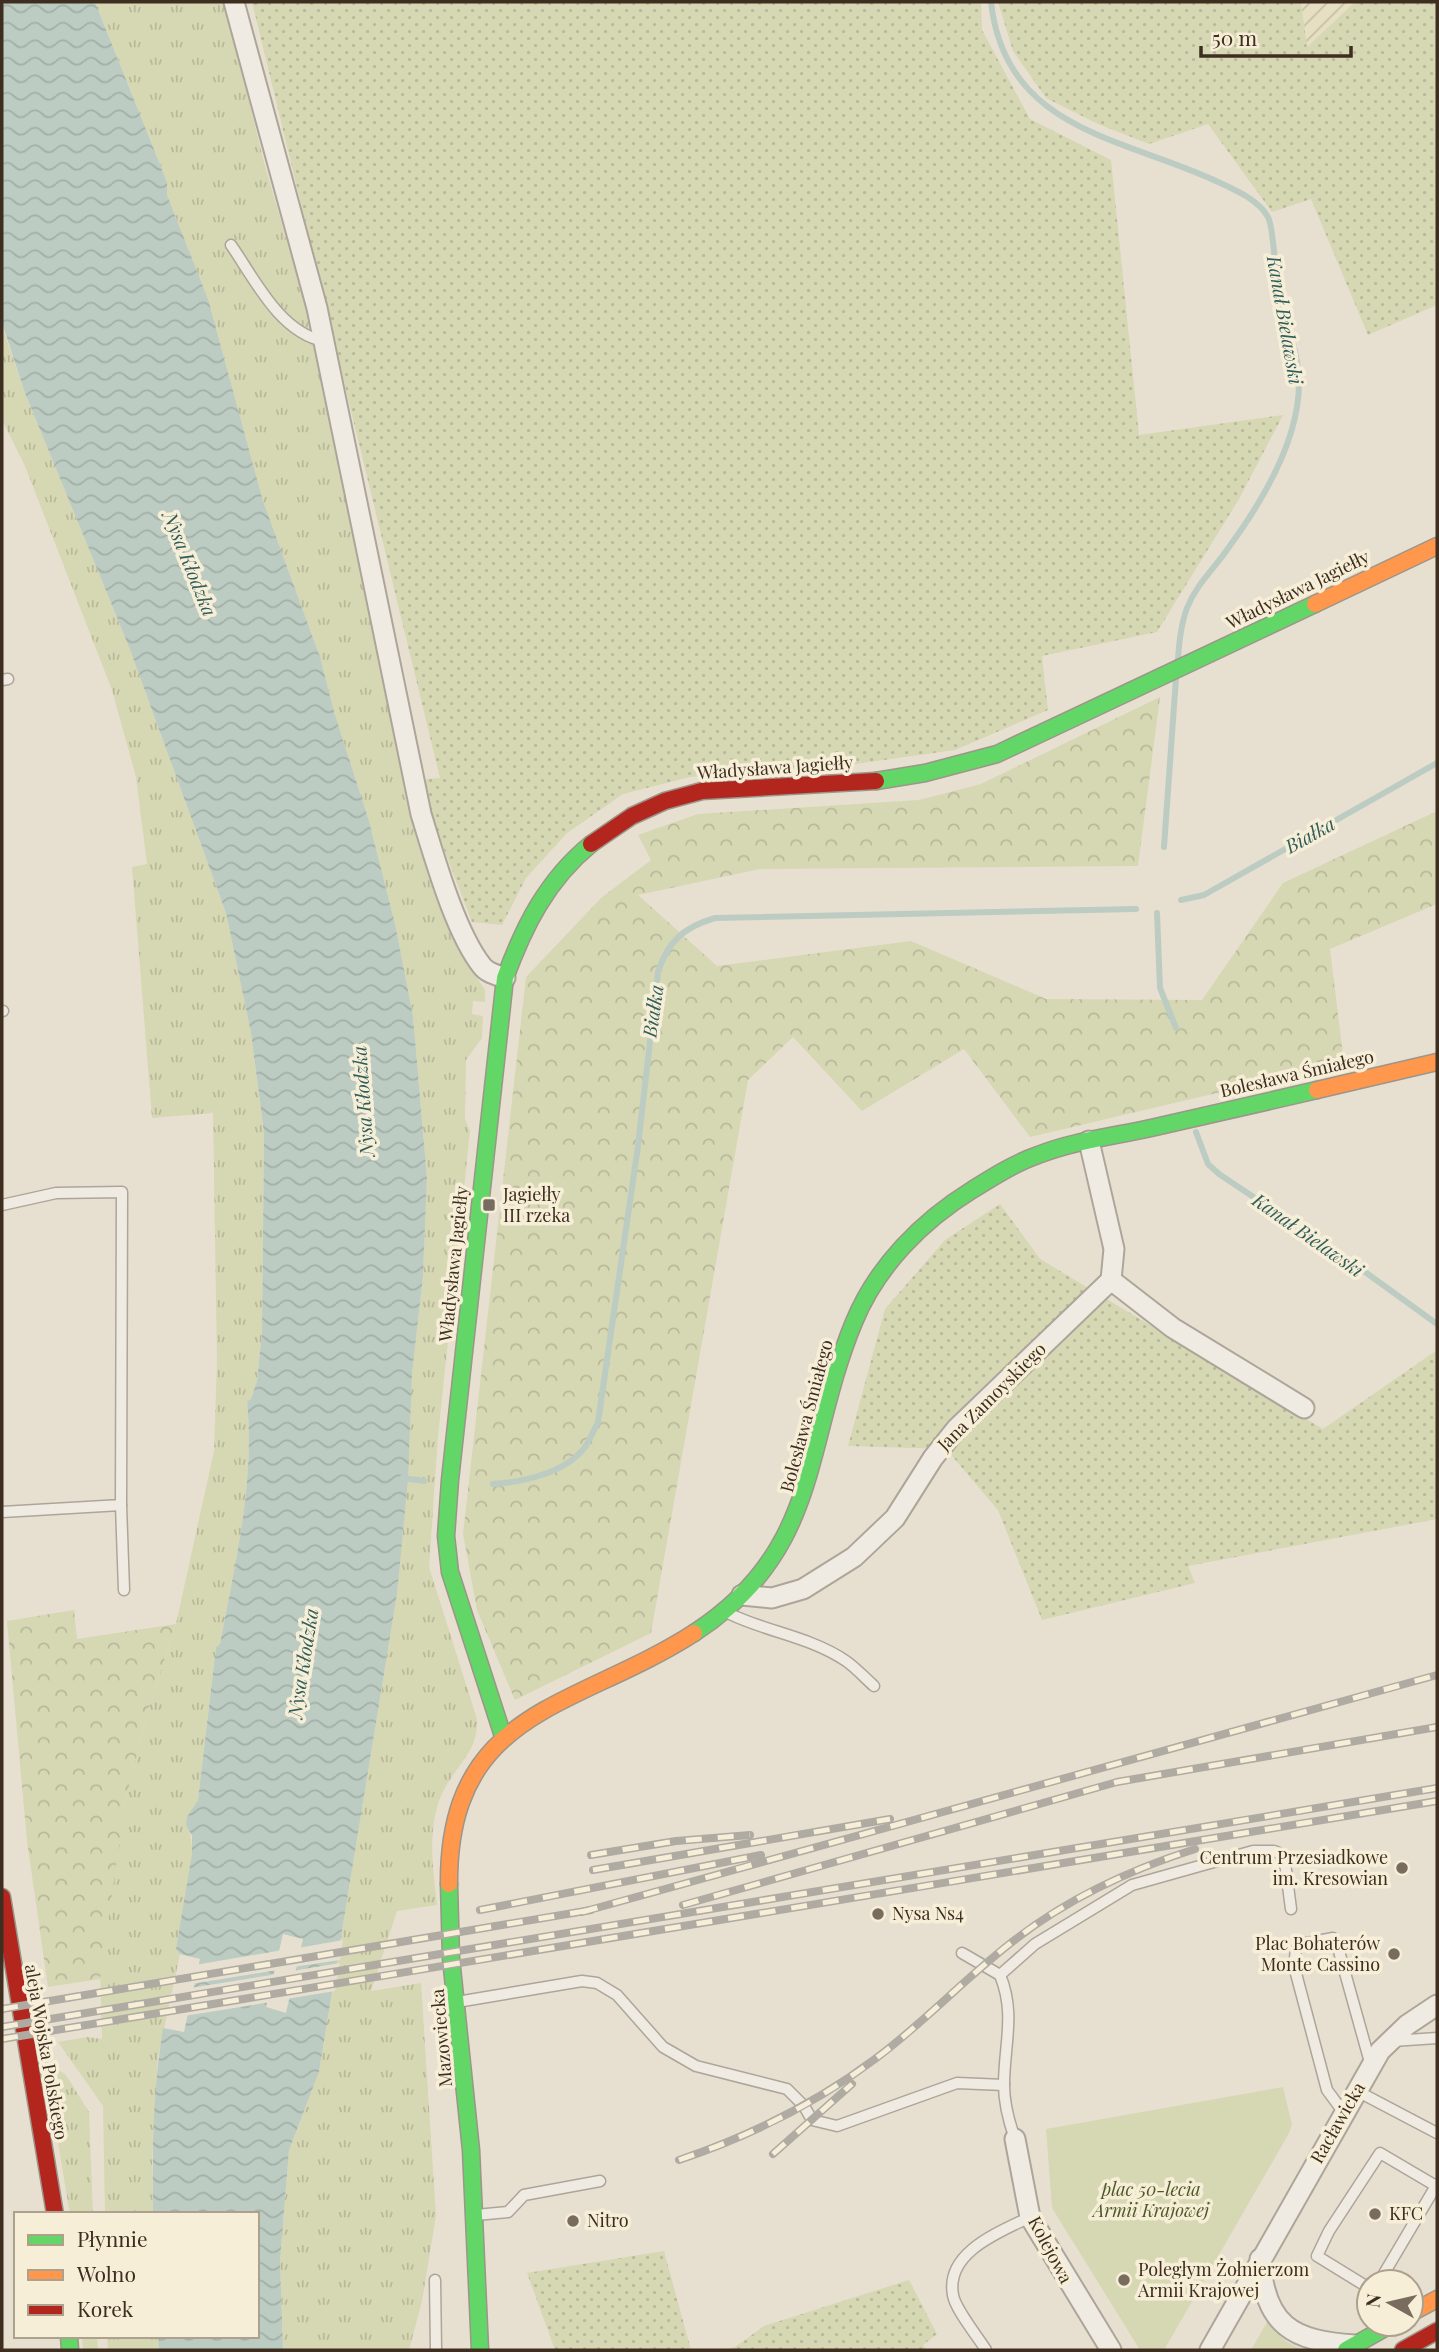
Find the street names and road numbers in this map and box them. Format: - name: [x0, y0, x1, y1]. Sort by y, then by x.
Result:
- street label: Władysława Jagiełły: [1221, 544, 1373, 635]
- street label: Władysława Jagiełły: [695, 750, 854, 784]
- street label: Bolesława Śmiałego: [1217, 1044, 1376, 1102]
- street label: Władysława Jagiełły: [433, 1185, 473, 1344]
- street label: Bolesława Śmiałego: [774, 1337, 838, 1495]
- street label: Jana Zamoyskiego: [931, 1337, 1051, 1456]
- street label: aleja Wojska Polskiego: [20, 1962, 74, 2142]
- street label: Mazowiecka: [425, 1988, 457, 2088]
- street label: Racławicka: [1304, 2078, 1370, 2167]
- street label: Kolejowa: [1023, 2212, 1079, 2287]

